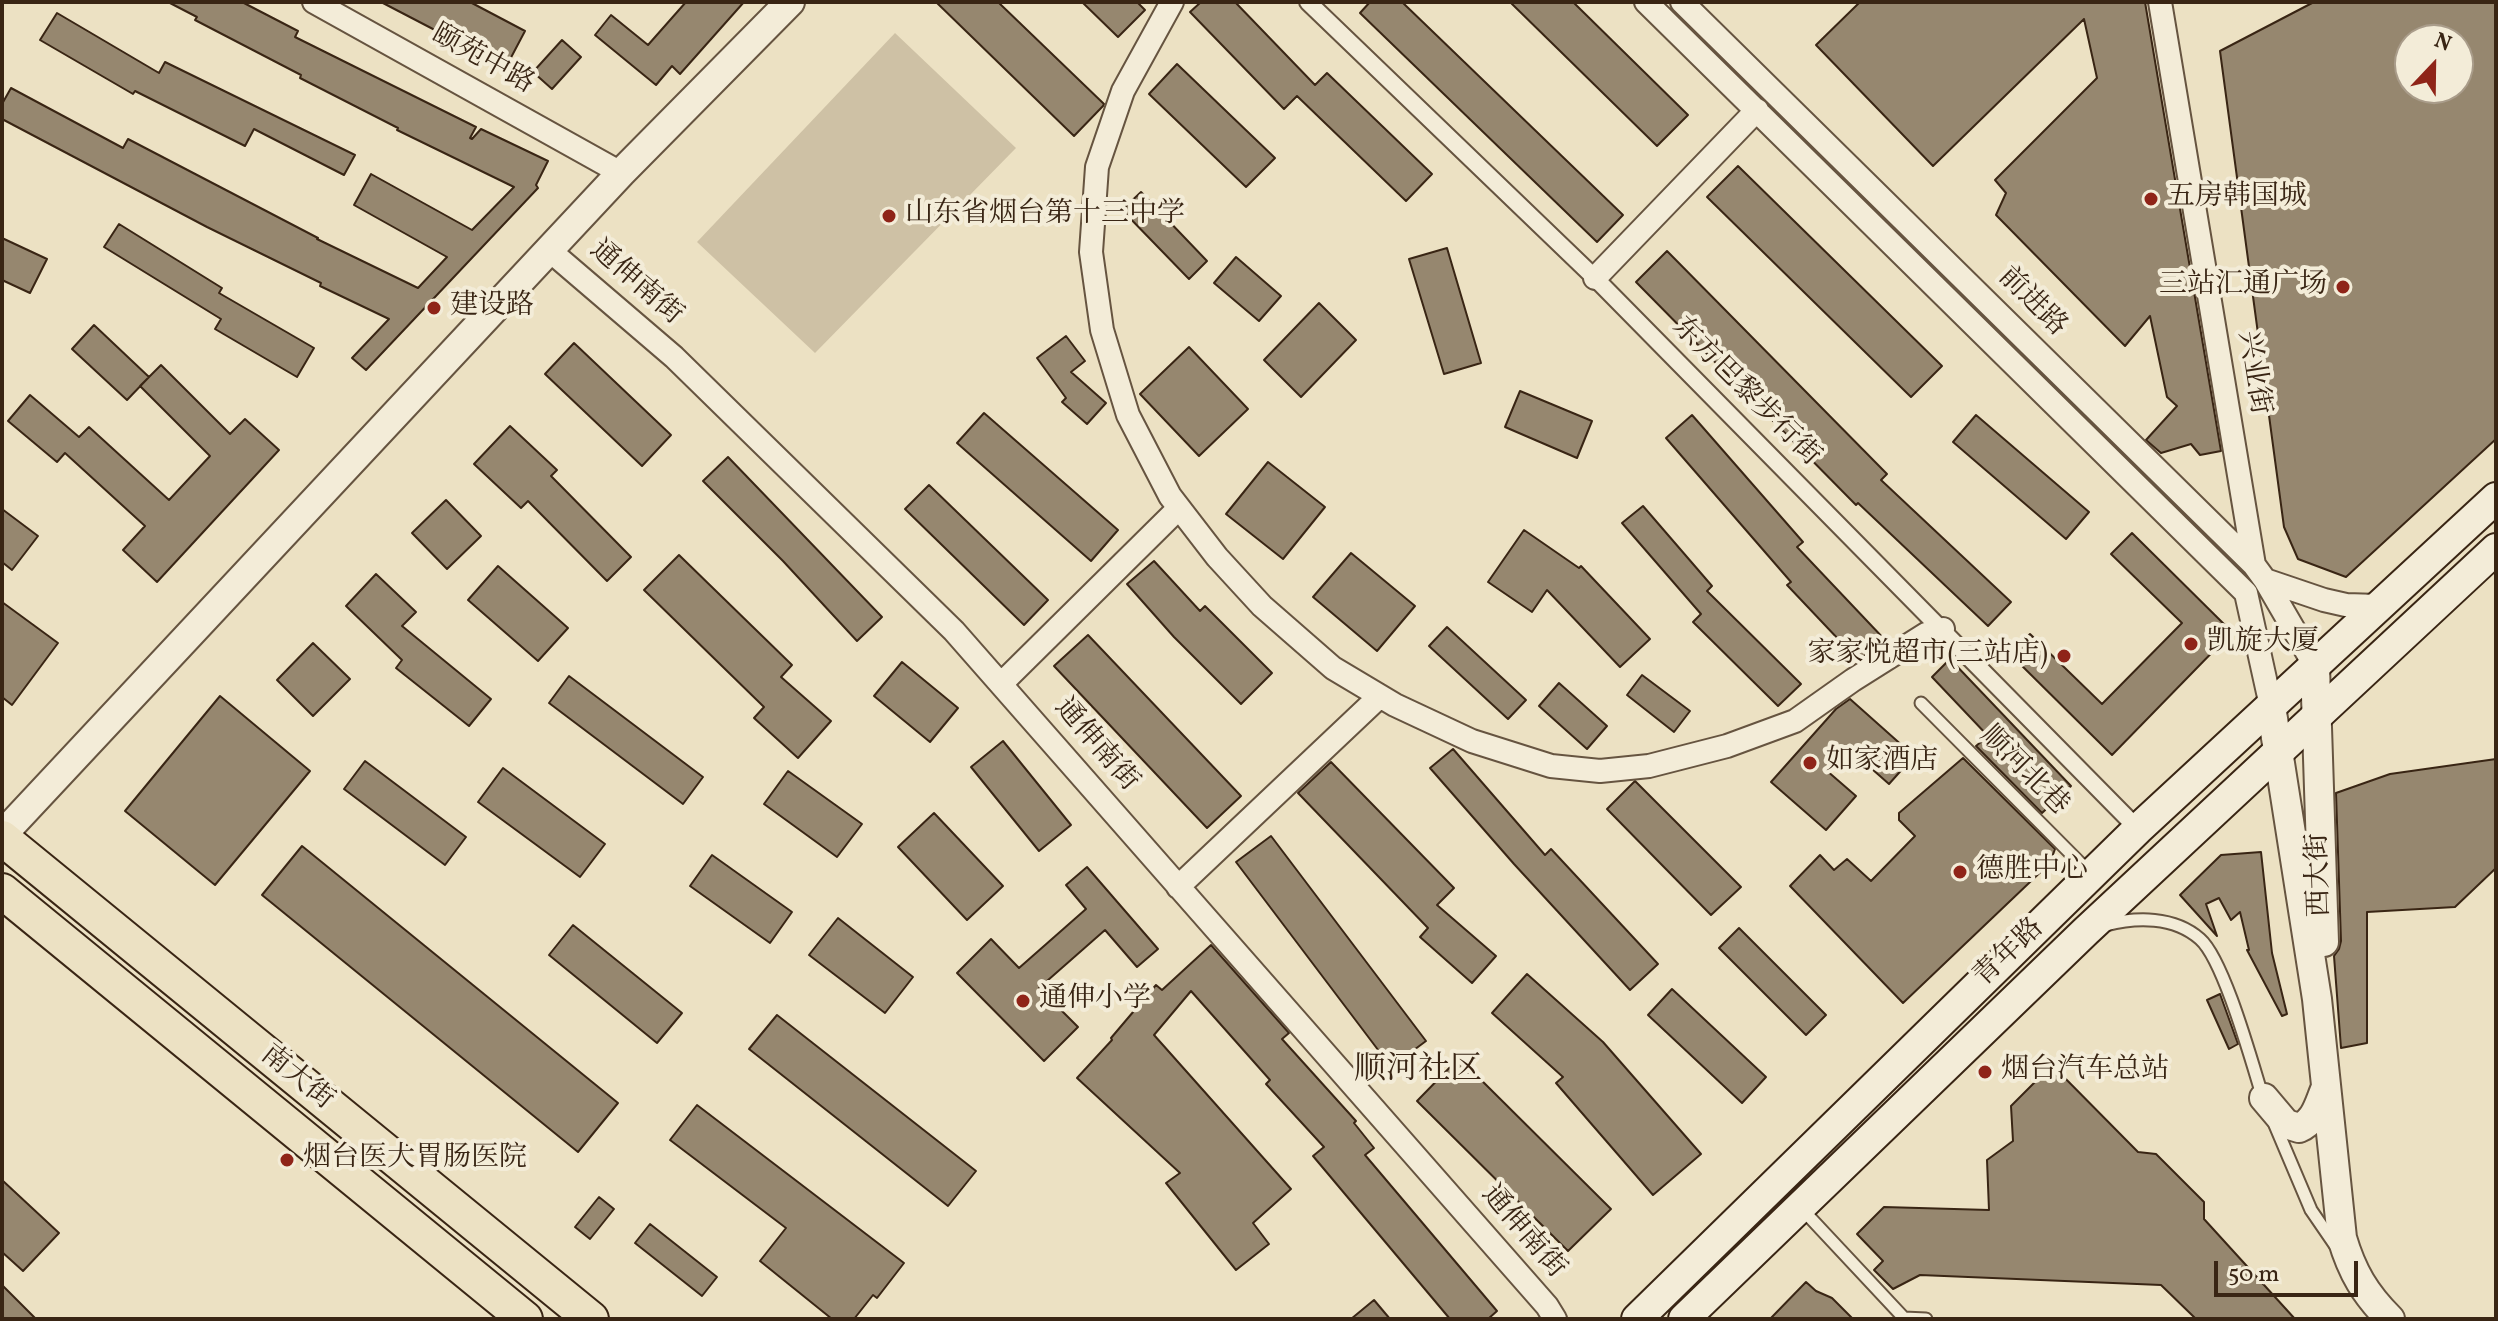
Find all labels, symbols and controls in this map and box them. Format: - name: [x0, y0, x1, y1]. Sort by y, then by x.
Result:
- street label: 颐苑中路: [425, 19, 539, 103]
- north arrow: [2394, 24, 2474, 104]
- text: N: [2429, 26, 2456, 61]
- place label: 五房韩国城: [2167, 182, 2307, 216]
- marker: 五房韩国城: [2142, 190, 2160, 208]
- place label: 山东省烟台第十三中学: [905, 199, 1185, 233]
- marker: 山东省烟台第十三中学: [880, 207, 898, 225]
- street label: 通伸南街: [582, 235, 688, 333]
- street label: 前进路: [1989, 261, 2073, 345]
- place label: 三站汇通广场: [2159, 270, 2327, 304]
- marker: 三站汇通广场: [2334, 278, 2352, 296]
- place label: 建设路: [450, 291, 534, 325]
- marker: 建设路: [425, 299, 443, 317]
- street label: 东方巴黎步行街: [1664, 312, 1826, 474]
- street label: 兴业街: [2229, 329, 2275, 417]
- place label: 凯旋大厦: [2207, 627, 2319, 661]
- marker: 凯旋大厦: [2182, 635, 2200, 653]
- place label: 家家悦超市(三站店): [1808, 639, 2048, 673]
- marker: 家家悦超市(三站店): [2055, 647, 2073, 665]
- street label: 通伸南街: [1046, 693, 1144, 799]
- street label: 顺河北巷: [1972, 721, 2074, 823]
- place label: 如家酒店: [1826, 746, 1938, 780]
- marker: 如家酒店: [1801, 754, 1819, 772]
- street label: 西大街: [2303, 832, 2339, 918]
- place label: 德胜中心: [1976, 855, 2088, 889]
- marker: 德胜中心: [1951, 863, 1969, 881]
- street label: 青年路: [1968, 913, 2052, 995]
- place label: 通伸小学: [1039, 984, 1151, 1018]
- marker: 通伸小学: [1014, 992, 1032, 1010]
- street label: 南大街: [253, 1040, 339, 1118]
- district label: 顺河社区: [1354, 1053, 1482, 1091]
- place label: 烟台汽车总站: [2001, 1055, 2169, 1089]
- marker: 烟台汽车总站: [1976, 1063, 1994, 1081]
- place label: 烟台医大胃肠医院: [303, 1143, 527, 1177]
- marker: 烟台医大胃肠医院: [278, 1151, 296, 1169]
- street label: 通伸南街: [1473, 1180, 1571, 1286]
- scale bar: [2218, 1245, 2362, 1295]
- text: 50 m: [2228, 1258, 2280, 1292]

